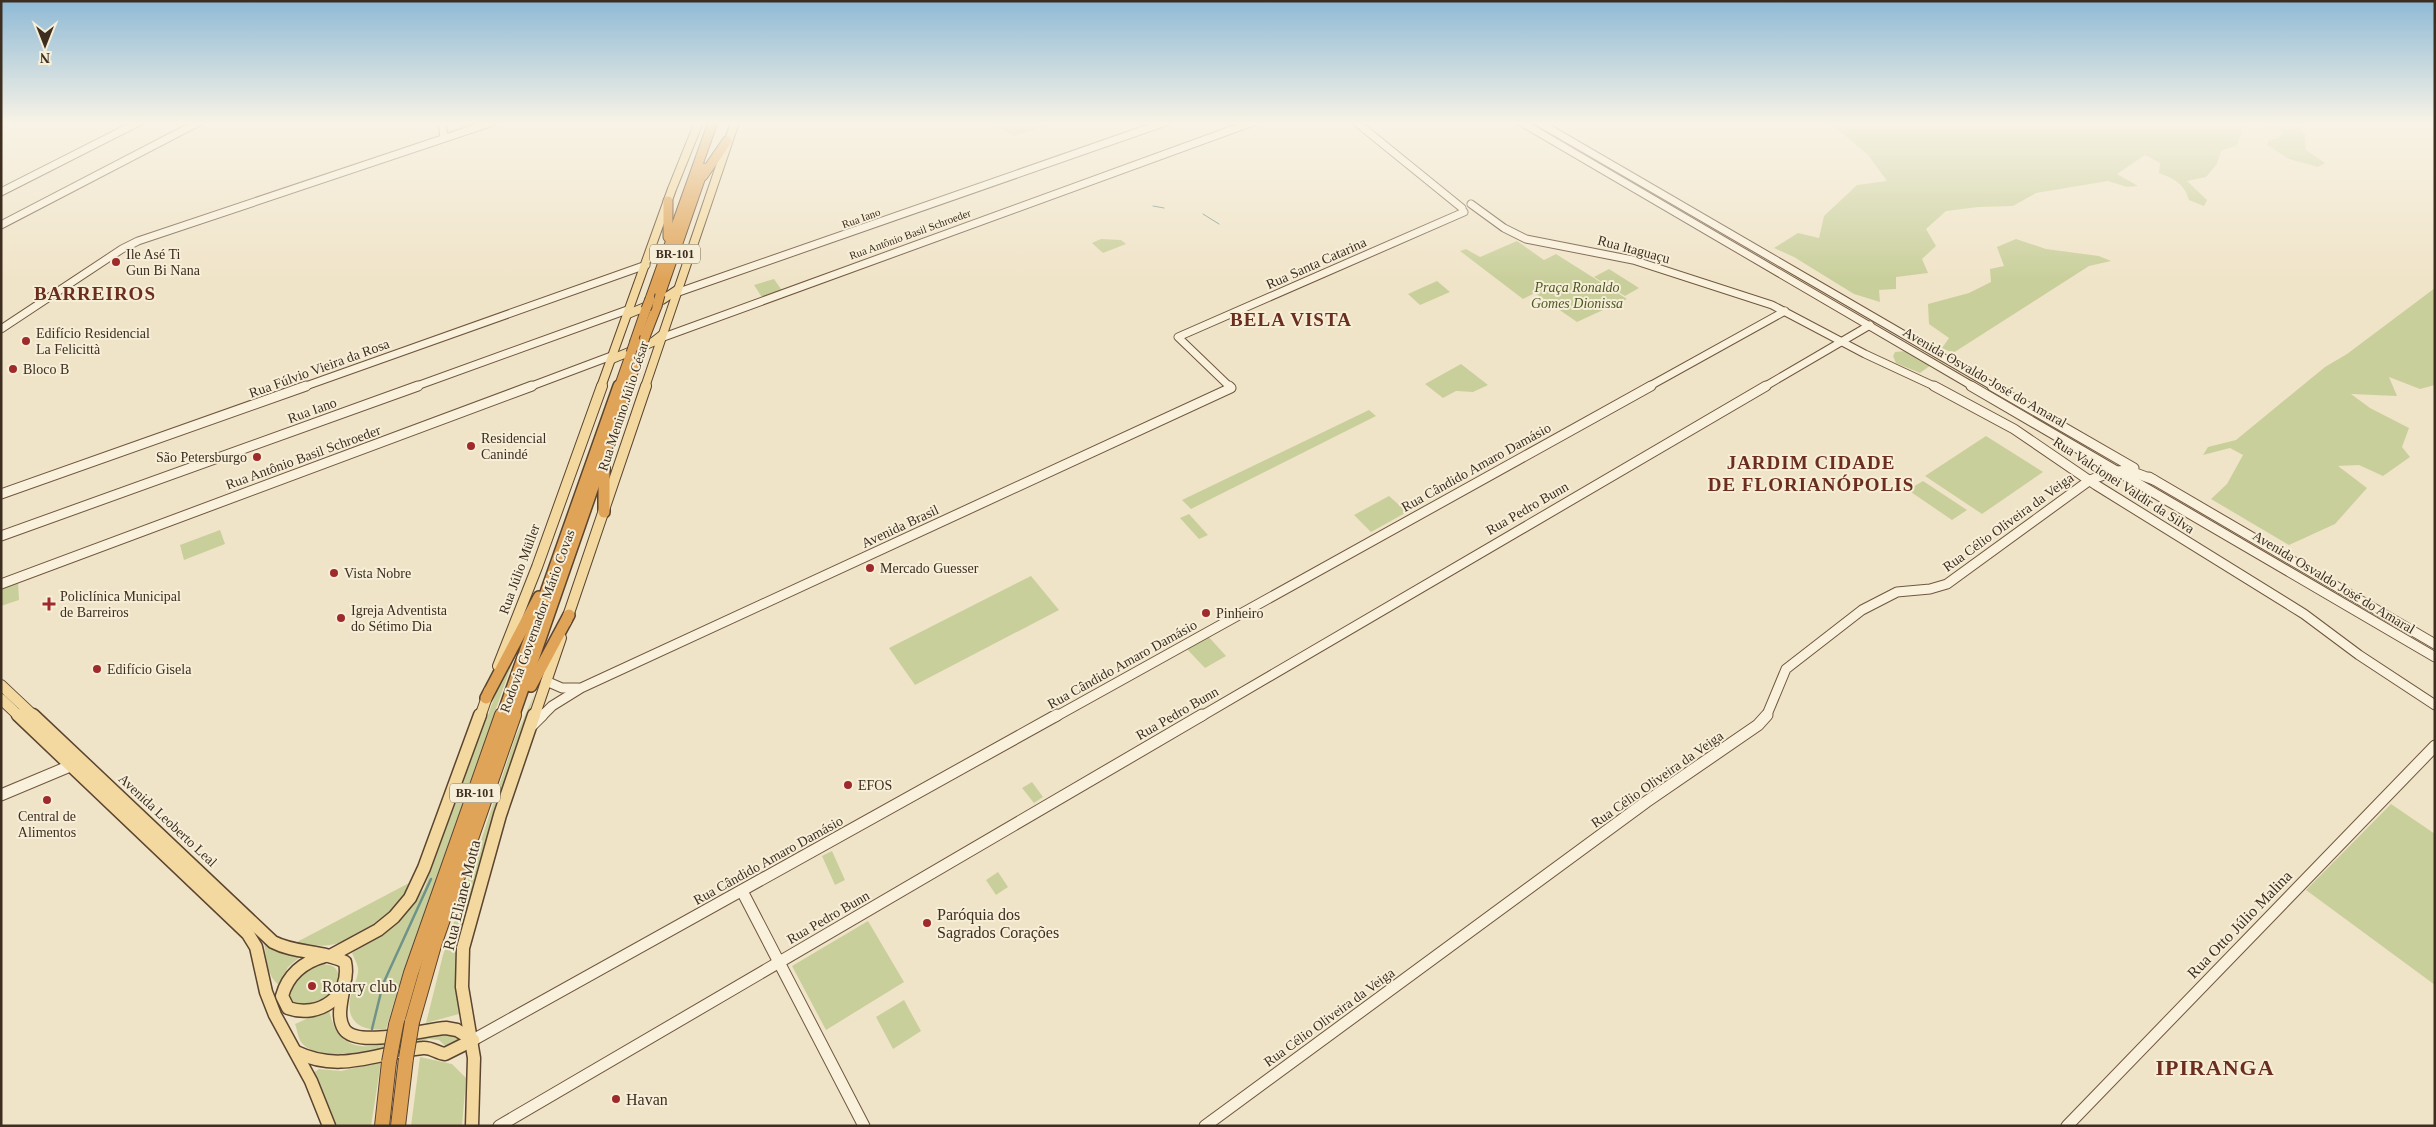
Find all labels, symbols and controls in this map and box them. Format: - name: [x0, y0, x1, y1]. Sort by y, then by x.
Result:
- north arrow: [20, 20, 70, 70]
- text: N: [40, 50, 50, 65]
- street label: Rua Iano: [840, 205, 882, 230]
- street label: Rua Antônio Basil Schroeder: [848, 206, 973, 262]
- street label: Rua Itaguaçu: [1596, 233, 1672, 266]
- street label: Rua Santa Catarina: [1264, 234, 1369, 292]
- road number: BR-101: [650, 244, 700, 264]
- place label: Ile Asé Ti Gun Bi Nana: [126, 247, 201, 278]
- marker: Ile Asé Ti Gun Bi Nana: [110, 256, 122, 268]
- park label: Praça Ronaldo Gomes Dionissa: [1531, 280, 1623, 311]
- district label: BARREIROS: [34, 283, 156, 304]
- district label: BELA VISTA: [1230, 309, 1352, 330]
- street label: Avenida Osvaldo José do Amaral: [1900, 324, 2069, 431]
- place label: Edifício Residencial La Felicittà: [36, 326, 150, 357]
- marker: Edifício Residencial La Felicittà: [20, 335, 32, 347]
- street label: Rua Fúlvio Vieira da Rosa: [247, 336, 392, 401]
- street label: Rua Menino Júlio César: [595, 339, 652, 473]
- place label: Bloco B: [23, 362, 69, 377]
- marker: Bloco B: [7, 363, 19, 375]
- street label: Rua Iano: [286, 395, 339, 426]
- street label: Rua Cândido Amaro Damásio: [1399, 420, 1554, 515]
- street label: Rua Antônio Basil Schroeder: [224, 422, 383, 493]
- place label: Residencial Canindé: [481, 431, 546, 462]
- street label: Rua Valcionei Valdir da Silva: [2050, 434, 2198, 537]
- marker: Residencial Canindé: [465, 440, 477, 452]
- place label: São Petersburgo: [156, 450, 247, 465]
- marker: São Petersburgo: [251, 451, 263, 463]
- district label: JARDIM CIDADE DE FLORIANÓPOLIS: [1708, 452, 1914, 495]
- street label: Rua Célio Oliveira da Veiga: [1940, 470, 2077, 575]
- street label: Rua Pedro Bunn: [1483, 479, 1571, 538]
- street label: Avenida Brasil: [859, 502, 941, 551]
- street label: Rua Júlio Müller: [496, 522, 543, 616]
- street label: Rodovia Governador Mário Covas: [497, 527, 578, 715]
- street label: Avenida Osvaldo José do Amaral: [2250, 528, 2418, 637]
- place label: Mercado Guesser: [880, 561, 979, 576]
- marker: Mercado Guesser: [864, 562, 876, 574]
- place label: Vista Nobre: [344, 566, 411, 581]
- marker: Vista Nobre: [328, 567, 340, 579]
- place label: Policlínica Municipal de Barreiros: [60, 589, 181, 620]
- marker: Policlínica Municipal de Barreiros: [42, 597, 56, 611]
- place label: Igreja Adventista do Sétimo Dia: [351, 603, 448, 634]
- place label: Pinheiro: [1216, 606, 1263, 621]
- marker: Pinheiro: [1200, 607, 1212, 619]
- marker: Igreja Adventista do Sétimo Dia: [335, 612, 347, 624]
- street label: Rua Cândido Amaro Damásio: [1045, 617, 1200, 712]
- place label: Edifício Gisela: [107, 662, 192, 677]
- marker: Edifício Gisela: [91, 663, 103, 675]
- street label: Rua Pedro Bunn: [1133, 684, 1221, 743]
- street label: Rua Célio Oliveira da Veiga: [1588, 728, 1727, 831]
- street label: Avenida Leoberto Leal: [115, 771, 220, 870]
- place label: EFOS: [858, 778, 892, 793]
- marker: EFOS: [842, 779, 854, 791]
- road number: BR-101: [450, 784, 500, 802]
- marker: Central de Alimentos: [41, 794, 53, 806]
- place label: Central de Alimentos: [18, 809, 76, 840]
- street label: Rua Cândido Amaro Damásio: [691, 813, 846, 908]
- street label: Rua Eliane Motta: [440, 838, 483, 952]
- street label: Rua Otto Júlio Malina: [2184, 867, 2295, 982]
- street label: Rua Pedro Bunn: [784, 888, 872, 947]
- place label: Paróquia dos Sagrados Corações: [937, 906, 1059, 942]
- marker: Paróquia dos Sagrados Corações: [921, 917, 933, 929]
- street label: Rua Célio Oliveira da Veiga: [1261, 965, 1398, 1070]
- place label: Rotary club: [322, 978, 397, 996]
- marker: Rotary club: [306, 980, 318, 992]
- district label: IPIRANGA: [2155, 1055, 2275, 1080]
- place label: Havan: [626, 1091, 668, 1108]
- marker: Havan: [610, 1093, 622, 1105]

